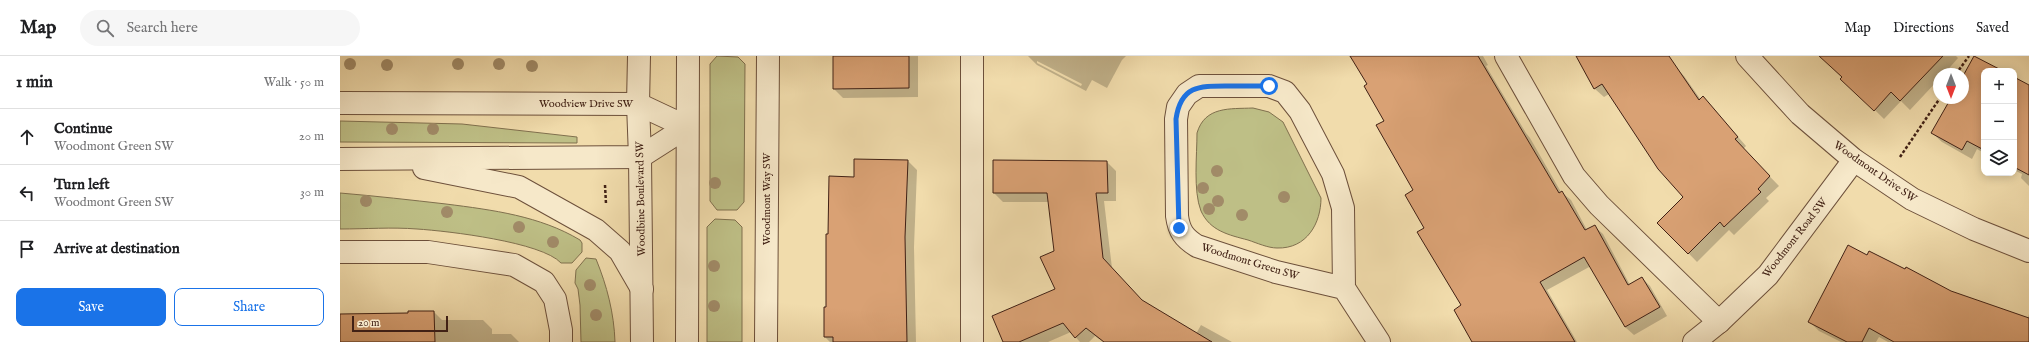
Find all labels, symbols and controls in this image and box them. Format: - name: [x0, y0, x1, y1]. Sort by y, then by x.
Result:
- search box: [80, 10, 360, 46]
- text: Map: [20, 16, 56, 40]
- icon: search: [94, 17, 116, 39]
- text: Search here: [126, 18, 198, 37]
- text: Map: [1844, 19, 1871, 37]
- text: Directions: [1893, 19, 1954, 37]
- text: Saved: [1976, 19, 2009, 37]
- north arrow: [1933, 68, 1969, 104]
- map controls: [1981, 68, 2017, 176]
- button: +: [1981, 68, 2017, 104]
- text: 1 min: [16, 72, 53, 93]
- text: Walk · 50 m: [264, 74, 324, 91]
- route start: [1260, 77, 1278, 95]
- street label: Woodview Drive SW: [539, 97, 634, 111]
- button: −: [1981, 104, 2017, 140]
- text: Continue: [54, 119, 112, 138]
- icon: ahead: [16, 126, 38, 148]
- text: 20 m: [299, 128, 324, 145]
- text: Woodmont Green SW: [54, 138, 174, 155]
- street label: Woodmont Drive SW: [1831, 138, 1920, 206]
- button: layers: [1981, 140, 2017, 176]
- street label: Woodbine Boulevard SW: [633, 141, 649, 256]
- street label: Woodmont Way SW: [760, 152, 774, 245]
- text: Turn left: [54, 175, 110, 194]
- icon: left: [16, 182, 38, 204]
- text: 30 m: [300, 184, 324, 201]
- text: Woodmont Green SW: [54, 194, 174, 211]
- street label: Woodmont Road SW: [1760, 195, 1831, 281]
- route end: [1170, 219, 1188, 237]
- icon: arrive: [16, 238, 38, 260]
- text: Arrive at destination: [54, 239, 180, 258]
- street label: Woodmont Green SW: [1200, 241, 1301, 284]
- button: Save: [16, 288, 166, 326]
- button: Share: [174, 288, 324, 326]
- scale bar: [352, 314, 448, 333]
- text: 20 m: [358, 316, 379, 330]

